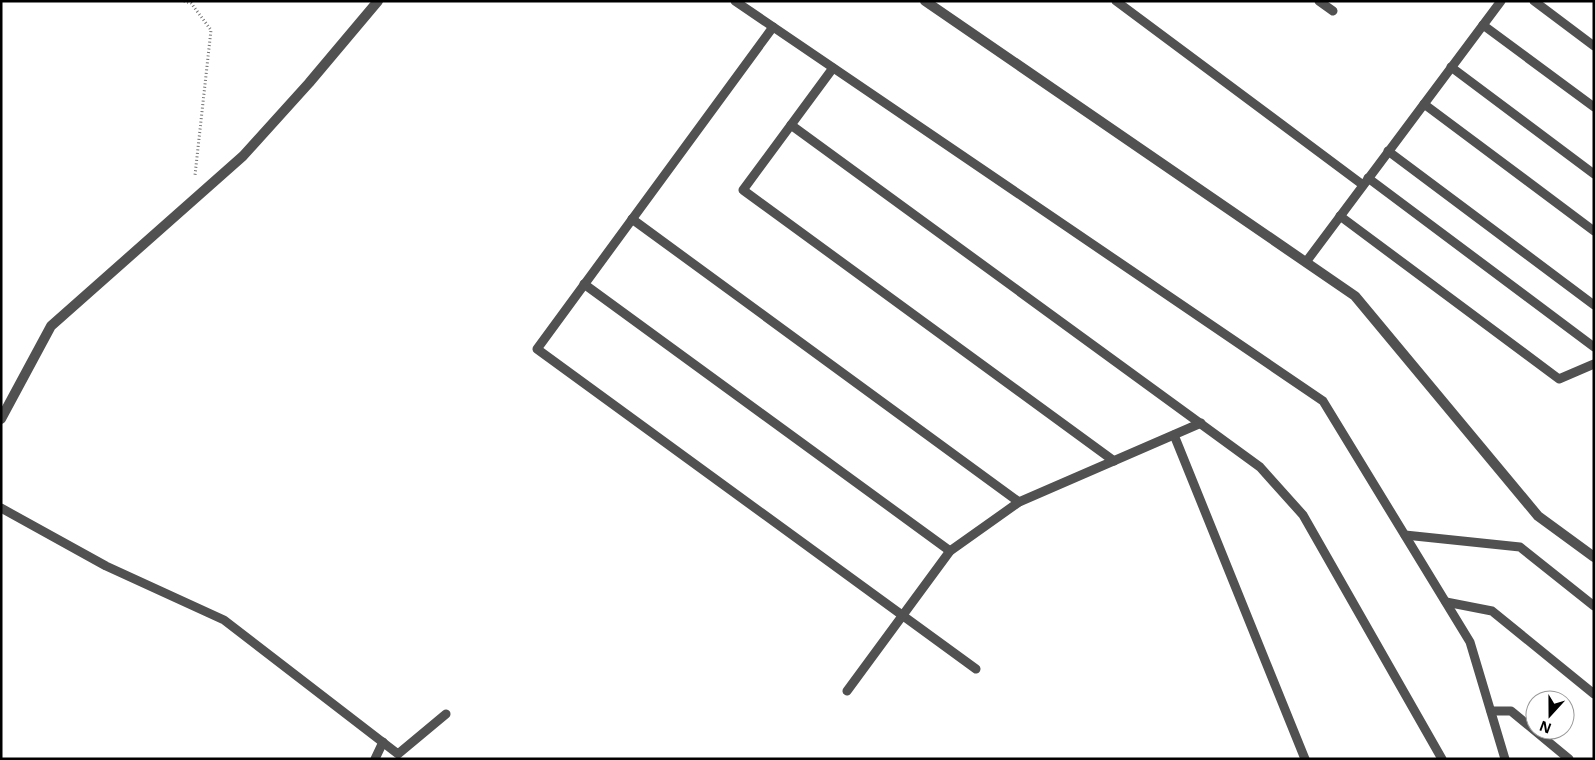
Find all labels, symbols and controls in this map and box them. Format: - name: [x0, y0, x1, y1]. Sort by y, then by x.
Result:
- north arrow: [1525, 690, 1575, 740]
- text: N: [1536, 717, 1554, 739]

